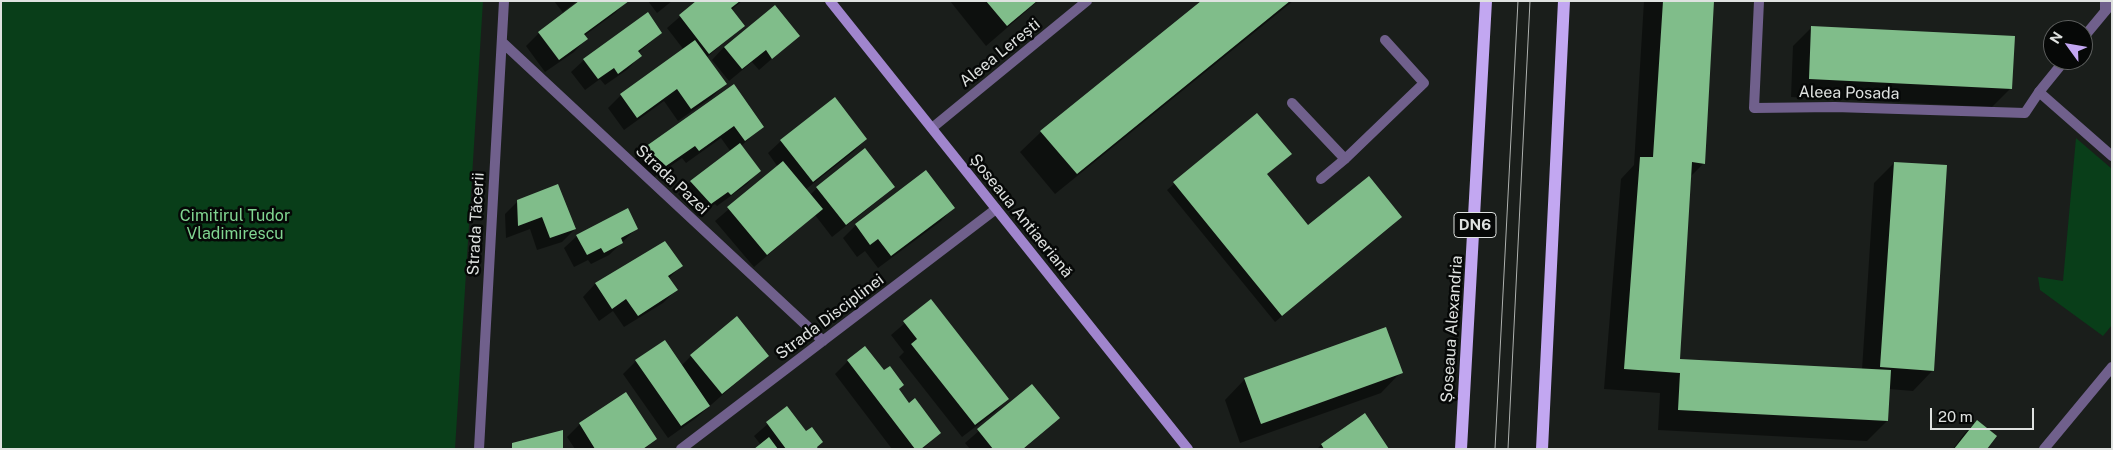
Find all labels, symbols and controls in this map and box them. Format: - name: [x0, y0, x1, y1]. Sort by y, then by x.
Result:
- street label: Aleea Lerești: [956, 15, 1044, 91]
- north arrow: [2043, 20, 2093, 70]
- text: N: [2046, 29, 2066, 46]
- street label: Aleea Posada: [1798, 83, 1900, 103]
- street label: Strada Pazei: [631, 141, 713, 219]
- street label: Șoseaua Antiaeriană: [965, 150, 1077, 282]
- street label: Strada Tăcerii: [464, 172, 488, 276]
- park label: Cimitirul Tudor Vladimirescu: [180, 206, 290, 244]
- road number: DN6: [1454, 212, 1496, 238]
- street label: Șoseaua Alexandria: [1437, 255, 1467, 403]
- street label: Strada Disciplinei: [772, 270, 888, 364]
- scale bar: [1933, 398, 2037, 430]
- text: 20 m: [1938, 408, 1973, 425]

